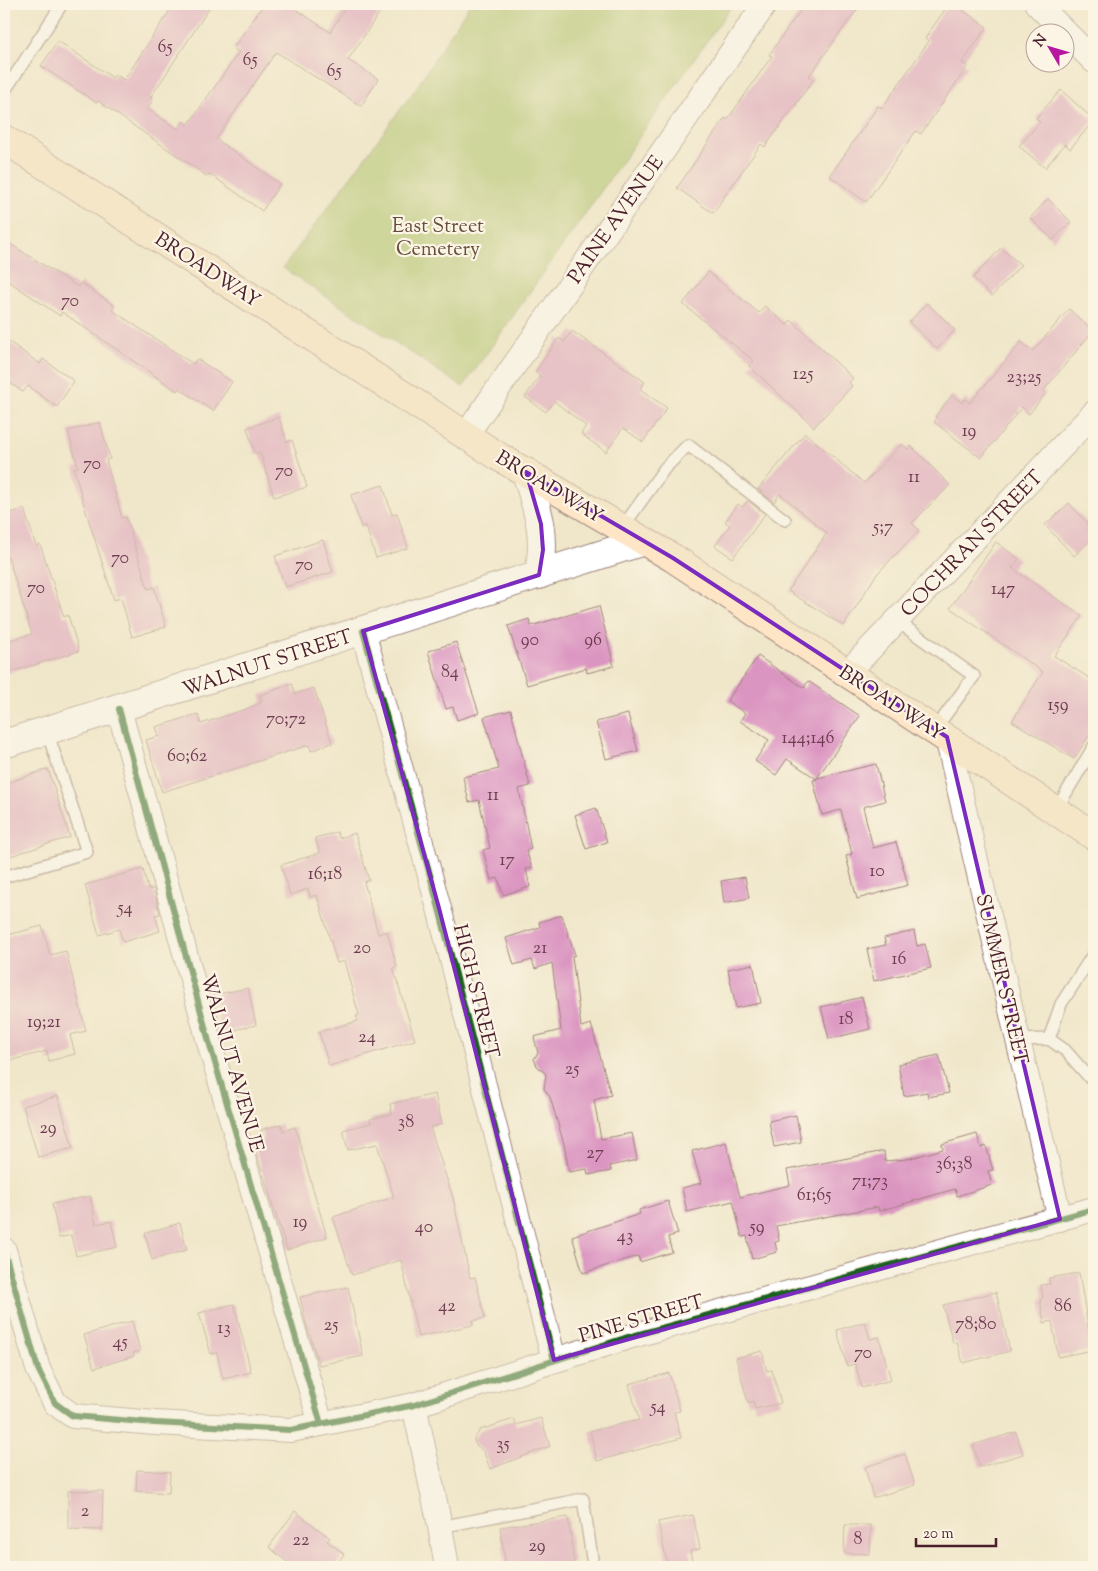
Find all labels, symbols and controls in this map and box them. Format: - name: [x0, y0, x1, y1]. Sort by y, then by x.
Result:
- north arrow: [1026, 22, 1076, 72]
- text: N: [1030, 31, 1053, 52]
- house number: 65: [157, 35, 173, 61]
- house number: 65: [242, 48, 258, 74]
- house number: 65: [326, 59, 342, 85]
- street label: PAINE AVENUE: [562, 150, 672, 290]
- park label: East Street Cemetery: [392, 213, 484, 265]
- street label: BROADWAY: [148, 226, 265, 316]
- house number: 70: [61, 289, 79, 315]
- house number: 125: [793, 362, 813, 388]
- house number: 23;25: [1007, 365, 1042, 391]
- house number: 19: [962, 419, 977, 445]
- street label: BROADWAY: [489, 445, 608, 532]
- house number: 70: [83, 452, 101, 478]
- house number: 70: [275, 459, 293, 485]
- street label: COCHRAN STREET: [895, 465, 1051, 625]
- house number: 11: [908, 465, 920, 491]
- house number: 5;7: [872, 515, 893, 541]
- house number: 70: [111, 546, 129, 572]
- house number: 70: [295, 553, 313, 579]
- house number: 70: [27, 576, 45, 602]
- house number: 147: [991, 577, 1015, 603]
- street label: WALNUT STREET: [179, 623, 356, 705]
- house number: 90: [521, 628, 539, 654]
- house number: 96: [584, 628, 602, 654]
- street label: BROADWAY: [832, 659, 949, 749]
- house number: 84: [441, 660, 459, 686]
- house number: 159: [1047, 693, 1069, 719]
- house number: 70;72: [266, 707, 307, 733]
- house number: 144;146: [782, 726, 835, 752]
- house number: 60;62: [167, 744, 208, 770]
- house number: 11: [487, 783, 499, 809]
- house number: 17: [499, 848, 515, 874]
- house number: 10: [869, 859, 885, 885]
- house number: 16;18: [308, 862, 342, 888]
- street label: SUMMER STREET: [967, 891, 1034, 1068]
- house number: 54: [116, 896, 133, 922]
- street label: HIGH STREET: [444, 921, 505, 1062]
- house number: 20: [353, 936, 371, 962]
- house number: 21: [533, 936, 547, 962]
- house number: 16: [891, 947, 907, 973]
- street label: WALNUT AVENUE: [191, 971, 270, 1156]
- house number: 18: [838, 1007, 854, 1033]
- house number: 19;21: [27, 1010, 61, 1036]
- house number: 24: [358, 1025, 376, 1051]
- house number: 25: [565, 1057, 579, 1083]
- house number: 38: [398, 1110, 414, 1136]
- house number: 29: [39, 1116, 57, 1142]
- house number: 27: [586, 1141, 604, 1167]
- house number: 36;38: [936, 1152, 972, 1178]
- house number: 71;73: [852, 1169, 888, 1195]
- house number: 61;65: [797, 1183, 831, 1209]
- house number: 19: [293, 1210, 308, 1236]
- house number: 40: [415, 1215, 433, 1241]
- house number: 59: [749, 1215, 765, 1241]
- house number: 43: [617, 1224, 633, 1250]
- street label: PINE STREET: [576, 1289, 708, 1352]
- house number: 42: [438, 1294, 456, 1320]
- house number: 86: [1054, 1294, 1072, 1320]
- house number: 78;80: [955, 1312, 997, 1338]
- house number: 25: [324, 1313, 338, 1339]
- house number: 13: [217, 1316, 231, 1342]
- house number: 45: [112, 1330, 128, 1356]
- house number: 70: [854, 1341, 872, 1367]
- house number: 54: [649, 1395, 666, 1421]
- house number: 35: [496, 1432, 510, 1458]
- house number: 2: [81, 1499, 90, 1525]
- scale bar: [916, 1516, 996, 1548]
- text: 20 m: [923, 1524, 954, 1545]
- house number: 8: [854, 1527, 863, 1553]
- house number: 22: [293, 1528, 310, 1554]
- house number: 29: [528, 1534, 546, 1560]

